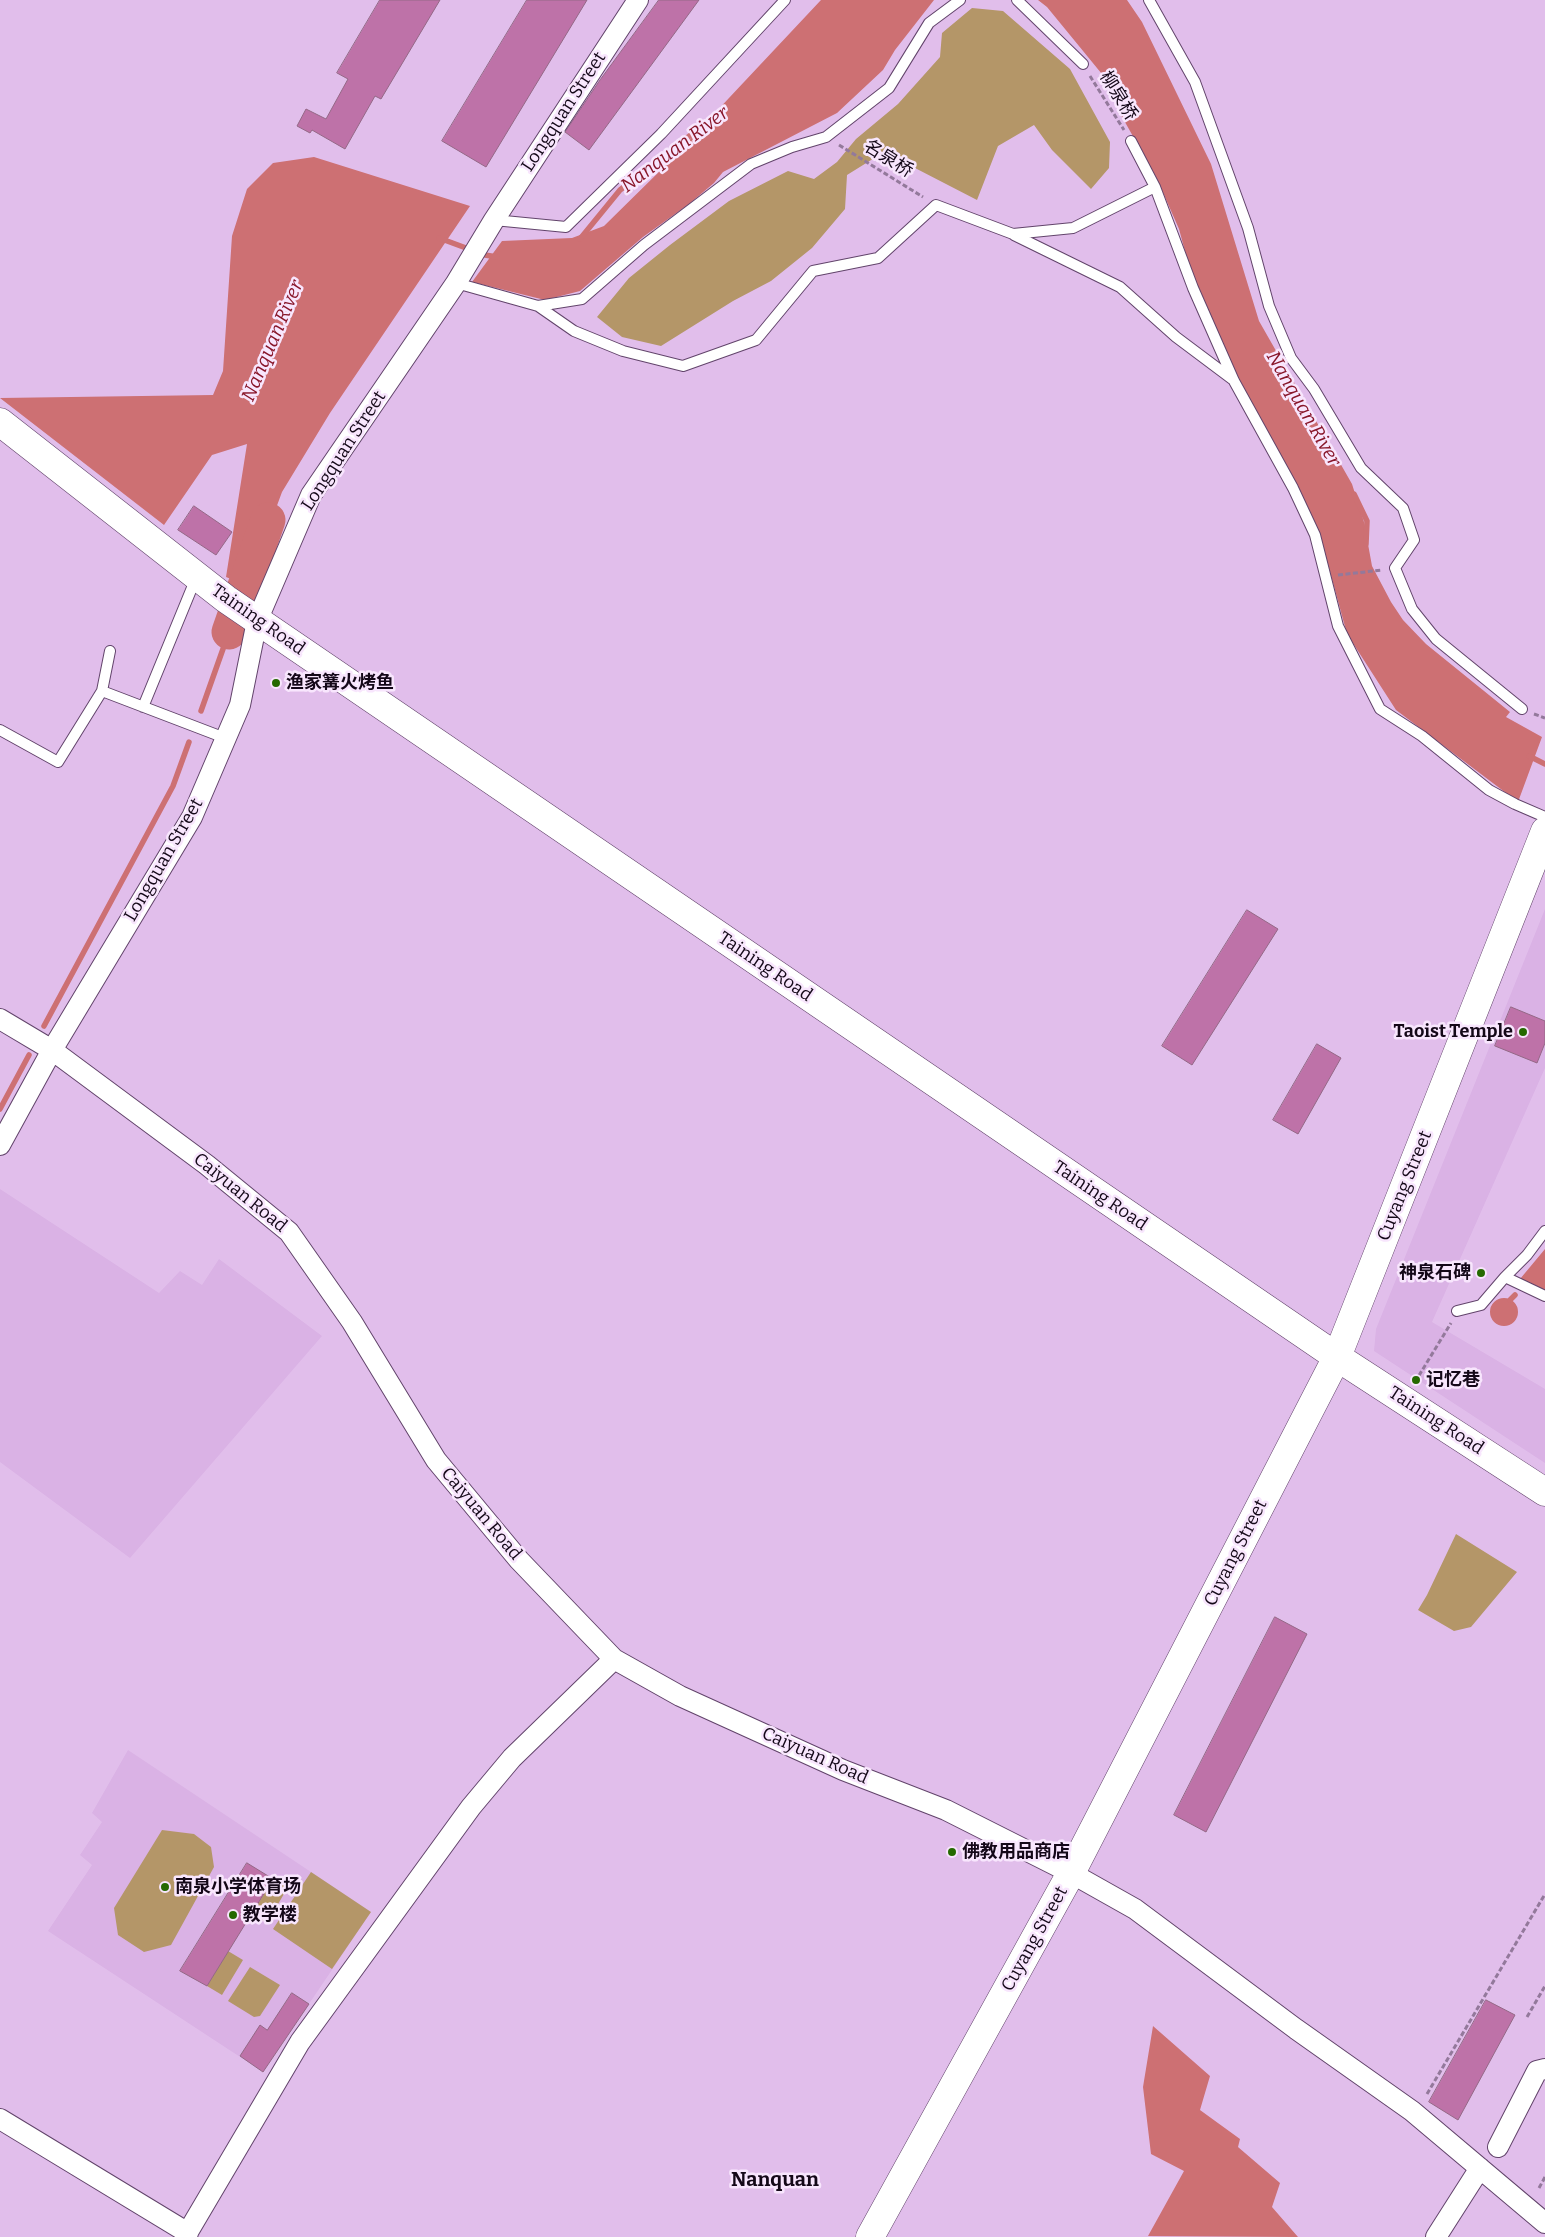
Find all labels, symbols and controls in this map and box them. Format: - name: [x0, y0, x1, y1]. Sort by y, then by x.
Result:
- street label: Longquan Street: [517, 48, 611, 176]
- street label: 柳泉桥: [1095, 67, 1141, 125]
- water label: Nanquan River: [617, 102, 733, 198]
- street label: 名泉桥: [859, 136, 917, 182]
- water label: Nanquan River: [237, 277, 309, 405]
- water label: Nanquan River: [1261, 347, 1345, 471]
- street label: Longquan Street: [297, 387, 391, 515]
- street label: Taining Road: [207, 580, 309, 660]
- place label: 渔家篝火烤鱼: [286, 672, 394, 694]
- marker: 渔家篝火烤鱼: [270, 677, 282, 689]
- street label: Longquan Street: [120, 795, 208, 925]
- street label: Taining Road: [714, 928, 816, 1006]
- place label: Taoist Temple: [1393, 1021, 1513, 1043]
- marker: Taoist Temple: [1517, 1026, 1529, 1038]
- street label: Cuyang Street: [1373, 1128, 1437, 1244]
- street label: Caiyuan Road: [189, 1149, 291, 1237]
- street label: Taining Road: [1049, 1157, 1151, 1235]
- place label: 神泉石碑: [1399, 1262, 1471, 1284]
- marker: 神泉石碑: [1475, 1267, 1487, 1279]
- place label: 记忆巷: [1426, 1369, 1480, 1391]
- marker: 记忆巷: [1410, 1374, 1422, 1386]
- street label: Taining Road: [1384, 1382, 1488, 1460]
- street label: Caiyuan Road: [436, 1463, 526, 1565]
- street label: Cuyang Street: [1200, 1496, 1272, 1610]
- street label: Caiyuan Road: [758, 1723, 872, 1789]
- place label: 佛教用品商店: [962, 1841, 1070, 1863]
- marker: 佛教用品商店: [946, 1846, 958, 1858]
- place label: 南泉小学体育场: [175, 1876, 301, 1898]
- marker: 南泉小学体育场: [159, 1881, 171, 1893]
- street label: Cuyang Street: [997, 1883, 1073, 1995]
- place label: 教学楼: [243, 1904, 297, 1926]
- marker: 教学楼: [227, 1909, 239, 1921]
- district label: Nanquan: [731, 2168, 819, 2192]

